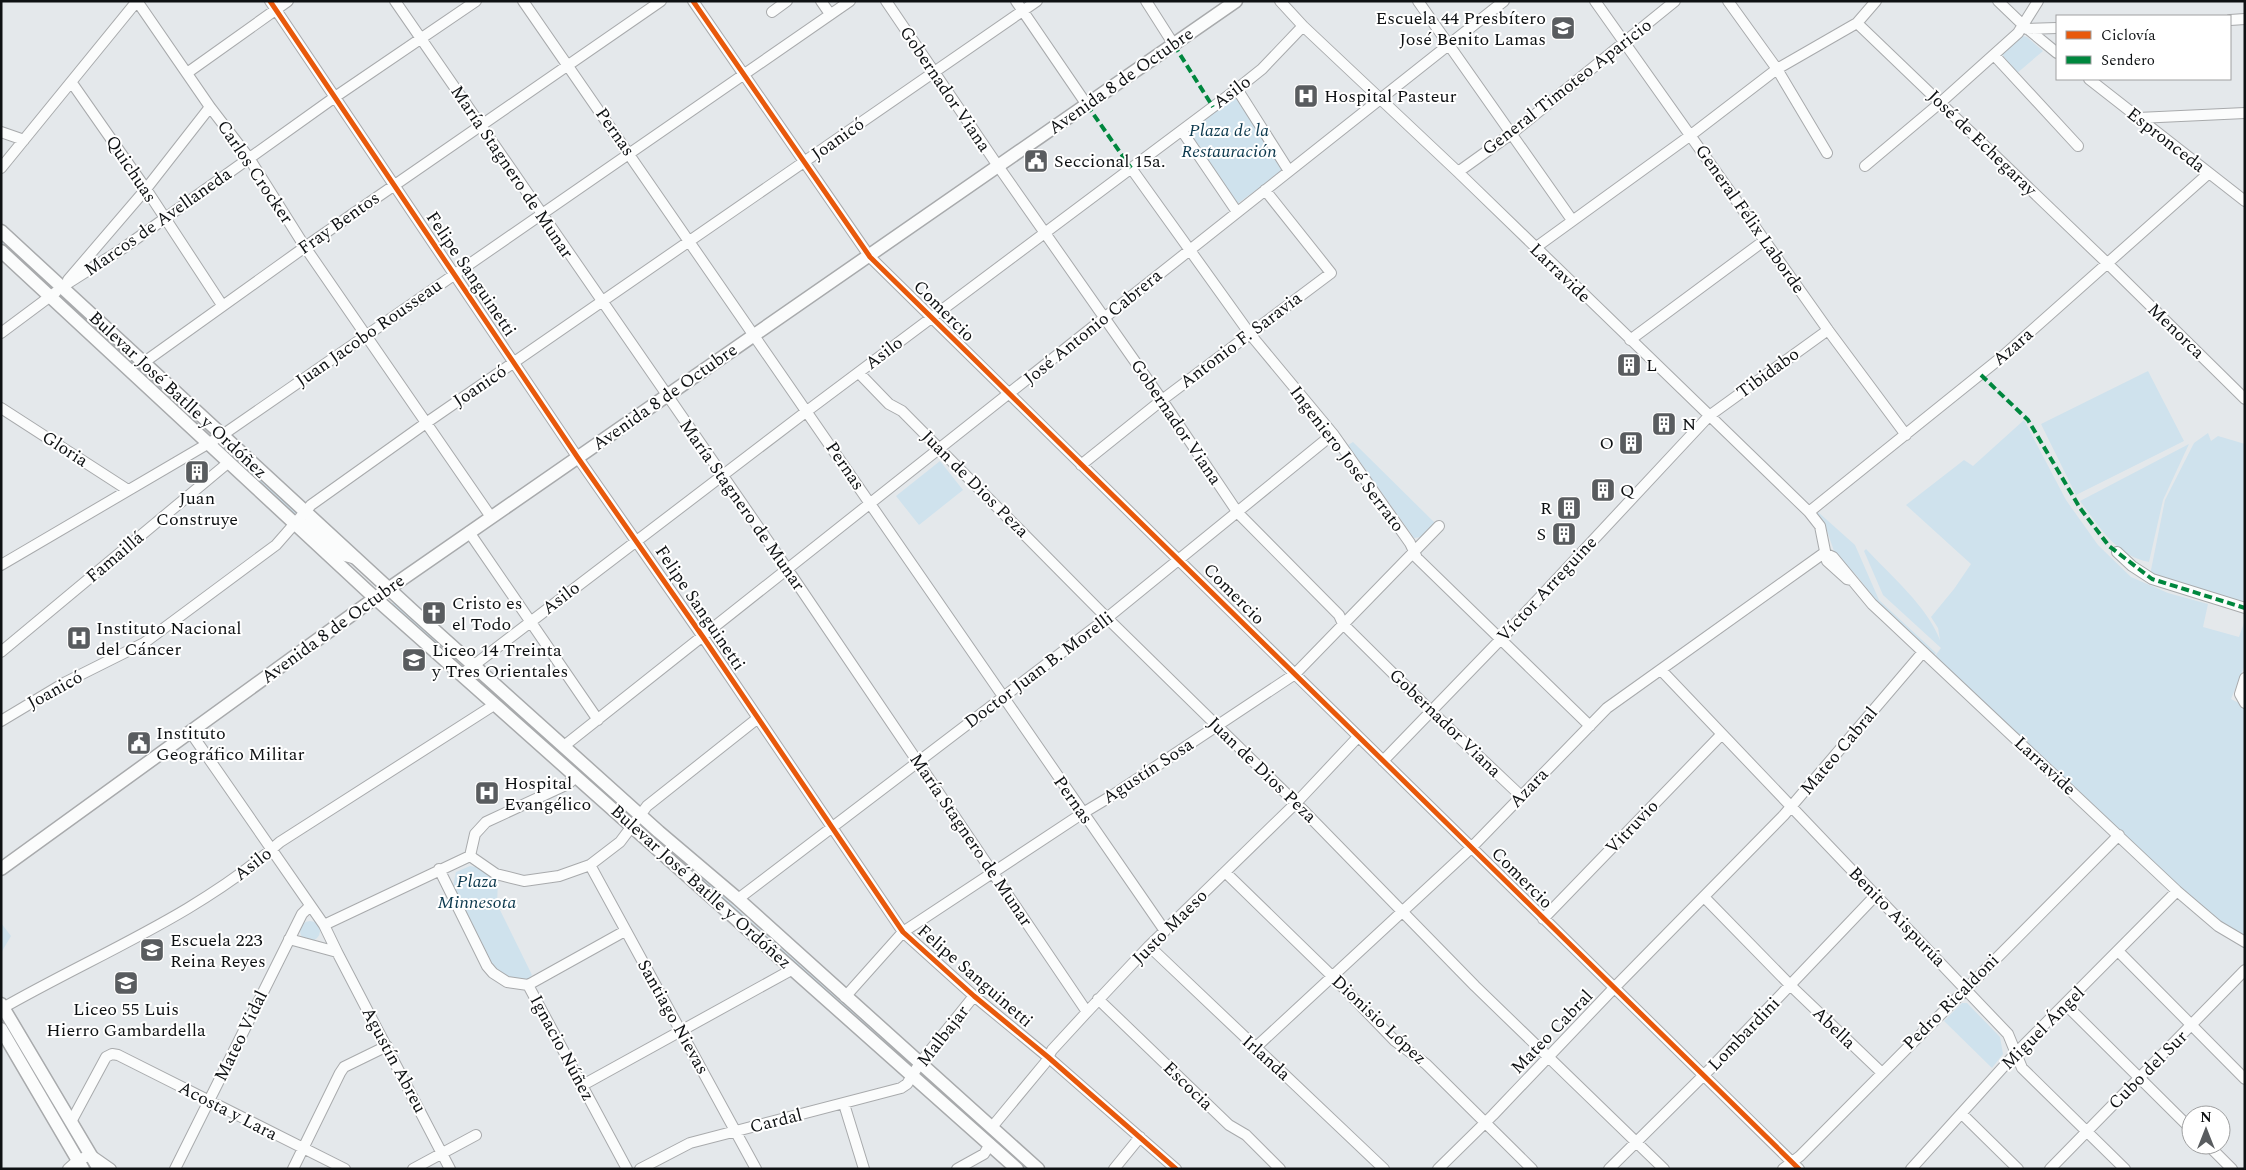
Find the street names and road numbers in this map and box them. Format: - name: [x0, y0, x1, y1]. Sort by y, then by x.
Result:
- street label: General Timoteo Aparicio: [1476, 12, 1658, 162]
- street label: Gobernador Viana: [893, 20, 997, 158]
- street label: Avenida 8 de Octubre: [1043, 21, 1199, 141]
- street label: Asilo: [1207, 69, 1257, 115]
- street label: María Stagnero de Munar: [444, 80, 580, 264]
- street label: José de Echegaray: [1921, 84, 2044, 203]
- street label: Espronceda: [2121, 101, 2211, 179]
- street label: Pernas: [588, 102, 642, 162]
- street label: Joanicó: [806, 111, 870, 167]
- street label: Carlos Crocker: [210, 115, 300, 229]
- street label: Quichuas: [99, 130, 163, 208]
- street label: General Félix Laborde: [1688, 139, 1812, 299]
- street label: Marcos de Avellaneda: [79, 161, 237, 283]
- street label: Fray Bentos: [292, 185, 386, 261]
- street label: Felipe Sanguinetti: [419, 206, 523, 342]
- street label: Larravide: [1523, 237, 1597, 309]
- street label: José Antonio Cabrera: [1018, 262, 1168, 391]
- street label: Juan Jacobo Rousseau: [290, 272, 448, 394]
- street label: Comercio: [907, 274, 981, 348]
- street label: Antonio F. Saravia: [1174, 285, 1308, 395]
- street label: Menorca: [2141, 297, 2211, 365]
- street label: Bulevar José Batlle y Ordóñez: [83, 305, 273, 485]
- street label: Azara: [1987, 321, 2040, 373]
- street label: Asilo: [859, 330, 909, 376]
- street label: Avenida 8 de Octubre: [587, 337, 743, 457]
- street label: Tibidabo: [1731, 341, 1805, 405]
- street label: Gobernador Viana: [1124, 353, 1228, 491]
- street label: Joanicó: [448, 358, 512, 414]
- street label: Ingeniero José Serrato: [1283, 380, 1411, 538]
- street label: María Stagnero de Munar: [672, 414, 812, 596]
- street label: Gloria: [37, 424, 94, 474]
- street label: Juan de Dios Peza: [915, 424, 1035, 544]
- street label: Pernas: [819, 436, 871, 496]
- street label: Famaillá: [80, 524, 150, 589]
- street label: Víctor Arreguine: [1491, 530, 1603, 648]
- street label: Felipe Sanguinetti: [648, 540, 752, 676]
- street label: Comercio: [1197, 557, 1271, 631]
- street label: Avenida 8 de Octubre: [256, 568, 410, 690]
- street label: Asilo: [536, 575, 586, 621]
- street label: Doctor Juan B. Morelli: [959, 605, 1119, 735]
- street label: Gobernador Viana: [1383, 662, 1507, 784]
- street label: Joanicó: [22, 664, 88, 716]
- street label: Mateo Cabral: [1794, 701, 1884, 801]
- street label: Juan de Dios Peza: [1201, 711, 1323, 829]
- street label: Larravide: [2008, 730, 2082, 802]
- street label: Agustín Sosa: [1097, 731, 1199, 811]
- street label: María Stagnero de Munar: [903, 748, 1039, 932]
- street label: Azara: [1503, 762, 1555, 814]
- street label: Pernas: [1046, 770, 1100, 830]
- street label: Vitruvio: [1599, 794, 1665, 860]
- street label: Bulevar José Batlle y Ordóñez: [604, 798, 798, 976]
- street label: Asilo: [228, 841, 278, 887]
- street label: Comercio: [1485, 841, 1559, 915]
- street label: Benito Aispurúa: [1842, 861, 1952, 973]
- street label: Justo Maeso: [1126, 883, 1214, 971]
- street label: Felipe Sanguinetti: [911, 918, 1039, 1034]
- street label: Pedro Ricaldoni: [1896, 947, 2006, 1057]
- street label: Santiago Nievas: [630, 955, 716, 1079]
- street label: Dionisio López: [1325, 969, 1433, 1071]
- street label: Miguel Ángel: [1995, 980, 2091, 1076]
- street label: Mateo Cabral: [1505, 984, 1599, 1080]
- street label: Mateo Vidal: [207, 986, 275, 1086]
- street label: Ignacio Núñez: [523, 990, 601, 1106]
- street label: Lombardini: [1702, 991, 1786, 1077]
- street label: Malbajar: [910, 999, 976, 1073]
- street label: Abella: [1806, 1000, 1862, 1056]
- street label: Agustín Abreu: [355, 1002, 433, 1118]
- street label: Cubo del Sur: [2102, 1024, 2194, 1116]
- street label: Irlanda: [1236, 1029, 1297, 1087]
- street label: Escocia: [1157, 1055, 1219, 1117]
- street label: Acosta y Lara: [174, 1074, 283, 1148]
- street label: Cardal: [747, 1101, 805, 1141]

